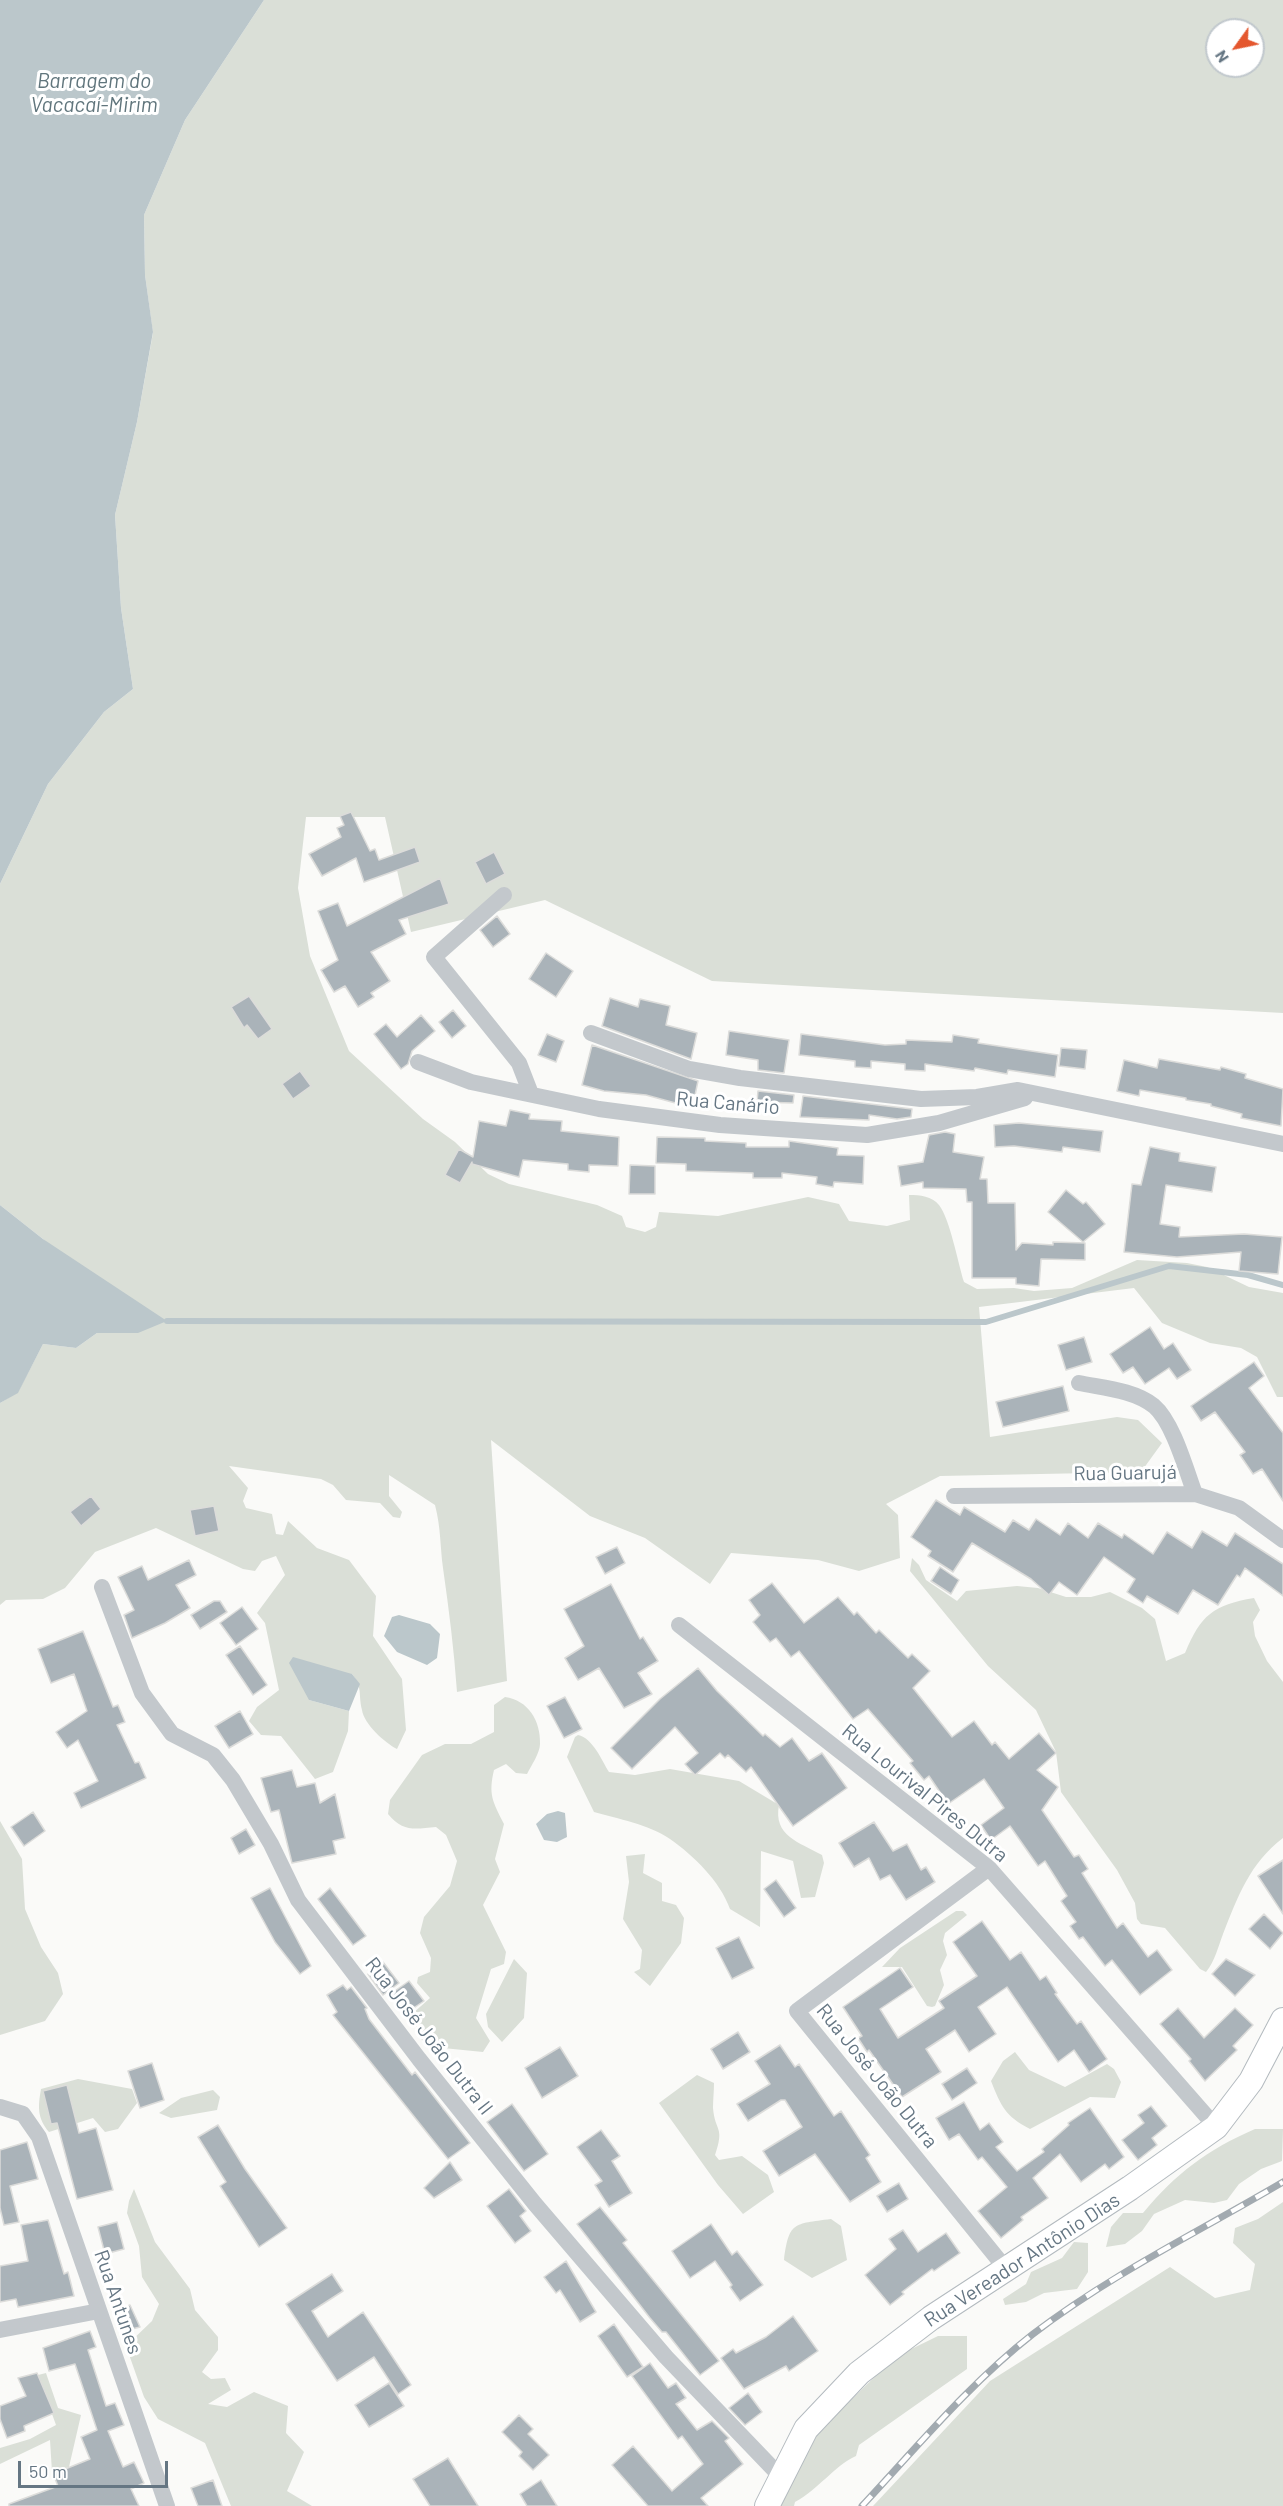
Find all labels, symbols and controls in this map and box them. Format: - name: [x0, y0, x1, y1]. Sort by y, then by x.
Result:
- north arrow: [1205, 18, 1265, 78]
- text: N: [1210, 47, 1232, 67]
- water label: Barragem do Vacacaí-Mirim: [30, 68, 158, 118]
- street label: Rua Canário: [675, 1087, 781, 1119]
- street label: Rua Guarujá: [1073, 1460, 1177, 1486]
- street label: Rua Lourival Pires Dutra: [837, 1719, 1013, 1867]
- street label: Rua José João Dutra II: [360, 1952, 498, 2120]
- street label: Rua José João Dutra: [811, 1999, 943, 2153]
- street label: Rua Vereador Antônio Dias: [920, 2188, 1124, 2332]
- street label: Rua Antunes: [89, 2247, 147, 2357]
- scale bar: [21, 2449, 171, 2487]
- text: 50 m: [29, 2460, 67, 2482]

